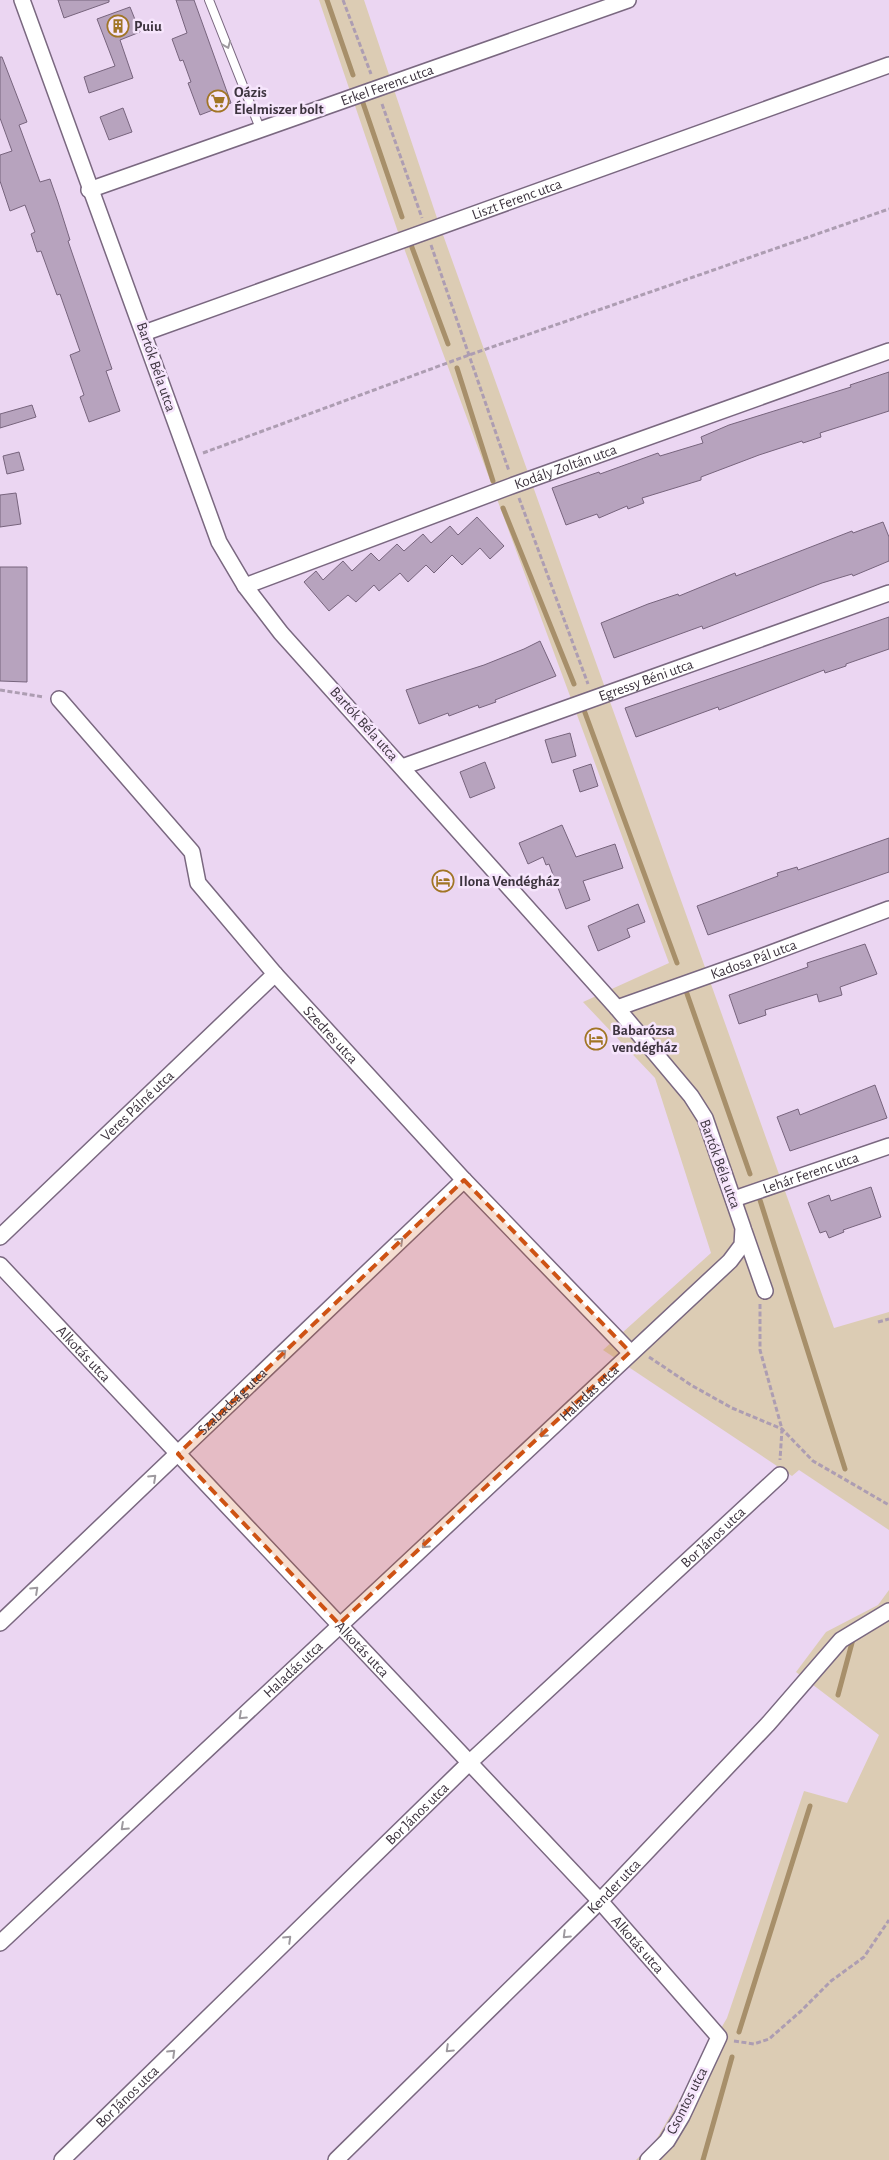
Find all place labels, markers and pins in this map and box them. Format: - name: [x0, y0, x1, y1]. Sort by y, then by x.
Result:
- building icon: Puiu: [106, 14, 130, 38]
- place label: Puiu: [134, 19, 162, 34]
- place label: Oázis Élelmiszer bolt: [234, 85, 324, 117]
- supermarket icon: Oázis Élelmiszer bolt: [206, 89, 230, 113]
- hotel icon: Ilona Vendégház: [431, 869, 455, 893]
- place label: Ilona Vendégház: [459, 874, 559, 889]
- place label: Babarózsa vendégház: [612, 1023, 677, 1055]
- hotel icon: Babarózsa vendégház: [584, 1027, 608, 1051]

